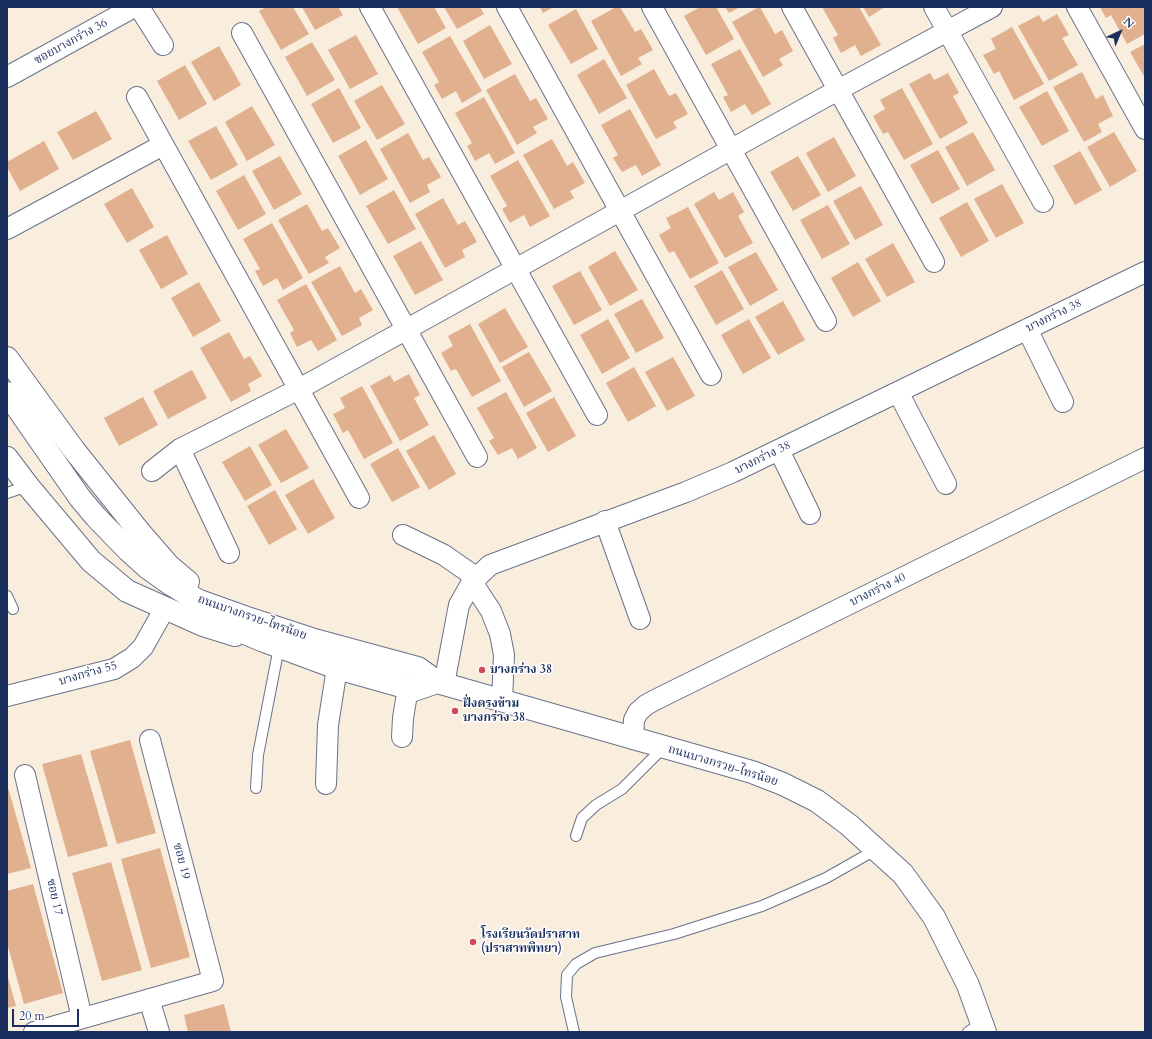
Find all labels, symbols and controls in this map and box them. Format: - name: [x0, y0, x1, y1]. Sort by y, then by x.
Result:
- north arrow: [1100, 12, 1140, 52]
- text: N: [1120, 14, 1137, 32]
- street label: ซอยบางกร่าง 36: [32, 16, 110, 68]
- street label: บางกร่าง 38: [1024, 296, 1084, 336]
- street label: บางกร่าง 38: [733, 438, 793, 478]
- street label: บางกร่าง 40: [848, 570, 908, 610]
- street label: ถนนบางกรวย-ไทรน้อย: [196, 593, 308, 643]
- street label: บางกร่าง 55: [57, 659, 119, 689]
- place label: บางกร่าง 38: [490, 663, 552, 677]
- marker: บางกร่าง 38: [477, 665, 487, 675]
- place label: ฝั่งตรงข้าม บางกร่าง 38: [463, 697, 525, 725]
- marker: ฝั่งตรงข้าม บางกร่าง 38: [450, 706, 460, 716]
- street label: ถนนบางกรวย-ไทรน้อย: [666, 742, 780, 790]
- street label: ซอย 19: [169, 841, 193, 881]
- street label: ซอย 17: [43, 877, 65, 917]
- place label: โรงเรียนวัดปราสาท (ปราสาทพิทยา): [481, 928, 580, 956]
- marker: โรงเรียนวัดปราสาท (ปราสาทพิทยา): [468, 937, 478, 947]
- scale bar: [14, 1001, 81, 1027]
- text: 20 m: [19, 1008, 45, 1024]

